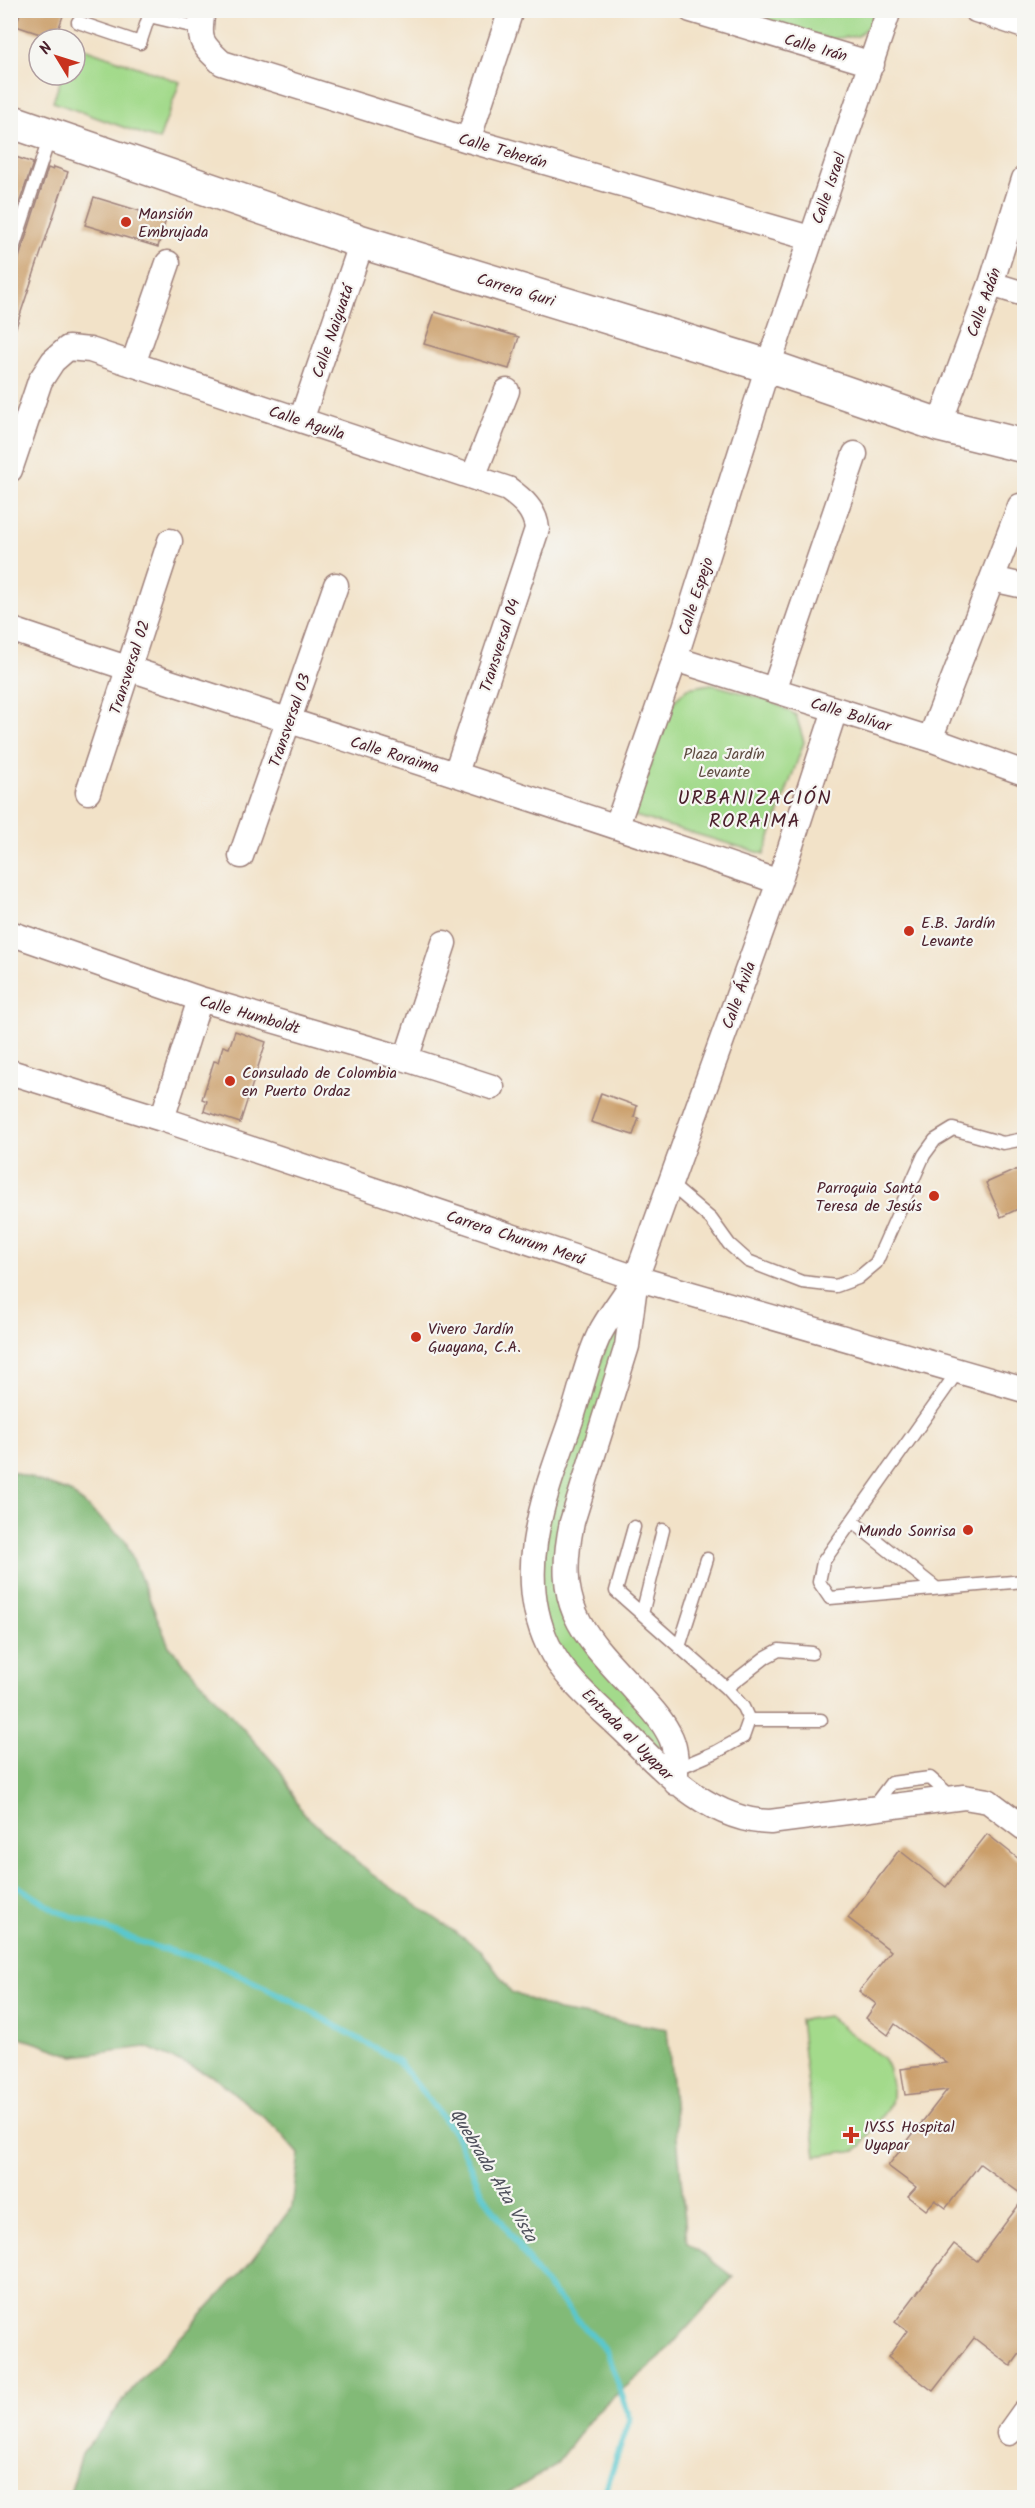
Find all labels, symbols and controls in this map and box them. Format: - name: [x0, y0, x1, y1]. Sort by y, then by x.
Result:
- north arrow: [27, 27, 87, 87]
- street label: Calle Irán: [781, 27, 850, 69]
- text: N: [33, 37, 59, 60]
- street label: Calle Teherán: [455, 127, 550, 176]
- street label: Calle Israel: [806, 149, 853, 228]
- place label: Mansión Embrujada: [138, 202, 209, 245]
- marker: Mansión Embrujada: [119, 215, 133, 229]
- street label: Calle Adán: [960, 264, 1009, 341]
- street label: Carrera Guri: [473, 267, 559, 315]
- street label: Calle Naiguatá: [306, 280, 362, 382]
- street label: Calle Aguila: [265, 399, 348, 447]
- street label: Calle Espejo: [672, 554, 721, 639]
- street label: Transversal 04: [473, 595, 527, 696]
- street label: Transversal 02: [103, 617, 157, 718]
- street label: Transversal 03: [263, 670, 318, 771]
- street label: Calle Bolívar: [807, 691, 896, 740]
- street label: Calle Roraima: [347, 730, 442, 781]
- park label: Plaza Jardín Levante: [683, 742, 765, 785]
- district label: URBANIZACIÓN RORAIMA: [678, 783, 832, 838]
- place label: E.B. Jardín Levante: [921, 911, 995, 954]
- marker: E.B. Jardín Levante: [902, 924, 916, 938]
- street label: Calle Ávila: [716, 958, 763, 1033]
- street label: Calle Humboldt: [196, 989, 304, 1042]
- place label: Consulado de Colombia en Puerto Ordaz: [242, 1061, 397, 1104]
- marker: Consulado de Colombia en Puerto Ordaz: [223, 1074, 237, 1088]
- place label: Parroquia Santa Teresa de Jesús: [815, 1176, 922, 1219]
- marker: Parroquia Santa Teresa de Jesús: [927, 1189, 941, 1203]
- street label: Carrera Churum Merú: [443, 1204, 589, 1273]
- place label: Vivero Jardín Guayana, C.A.: [428, 1317, 521, 1360]
- marker: Vivero Jardín Guayana, C.A.: [409, 1330, 423, 1344]
- place label: Mundo Sonrisa: [858, 1519, 956, 1544]
- marker: Mundo Sonrisa: [961, 1523, 975, 1537]
- street label: Entrada al Uyapar: [575, 1683, 680, 1788]
- water label: Quebrada Alta Vista: [441, 2103, 545, 2250]
- place label: IVSS Hospital Uyapar: [864, 2115, 955, 2158]
- marker: IVSS Hospital Uyapar: [842, 2126, 860, 2144]

